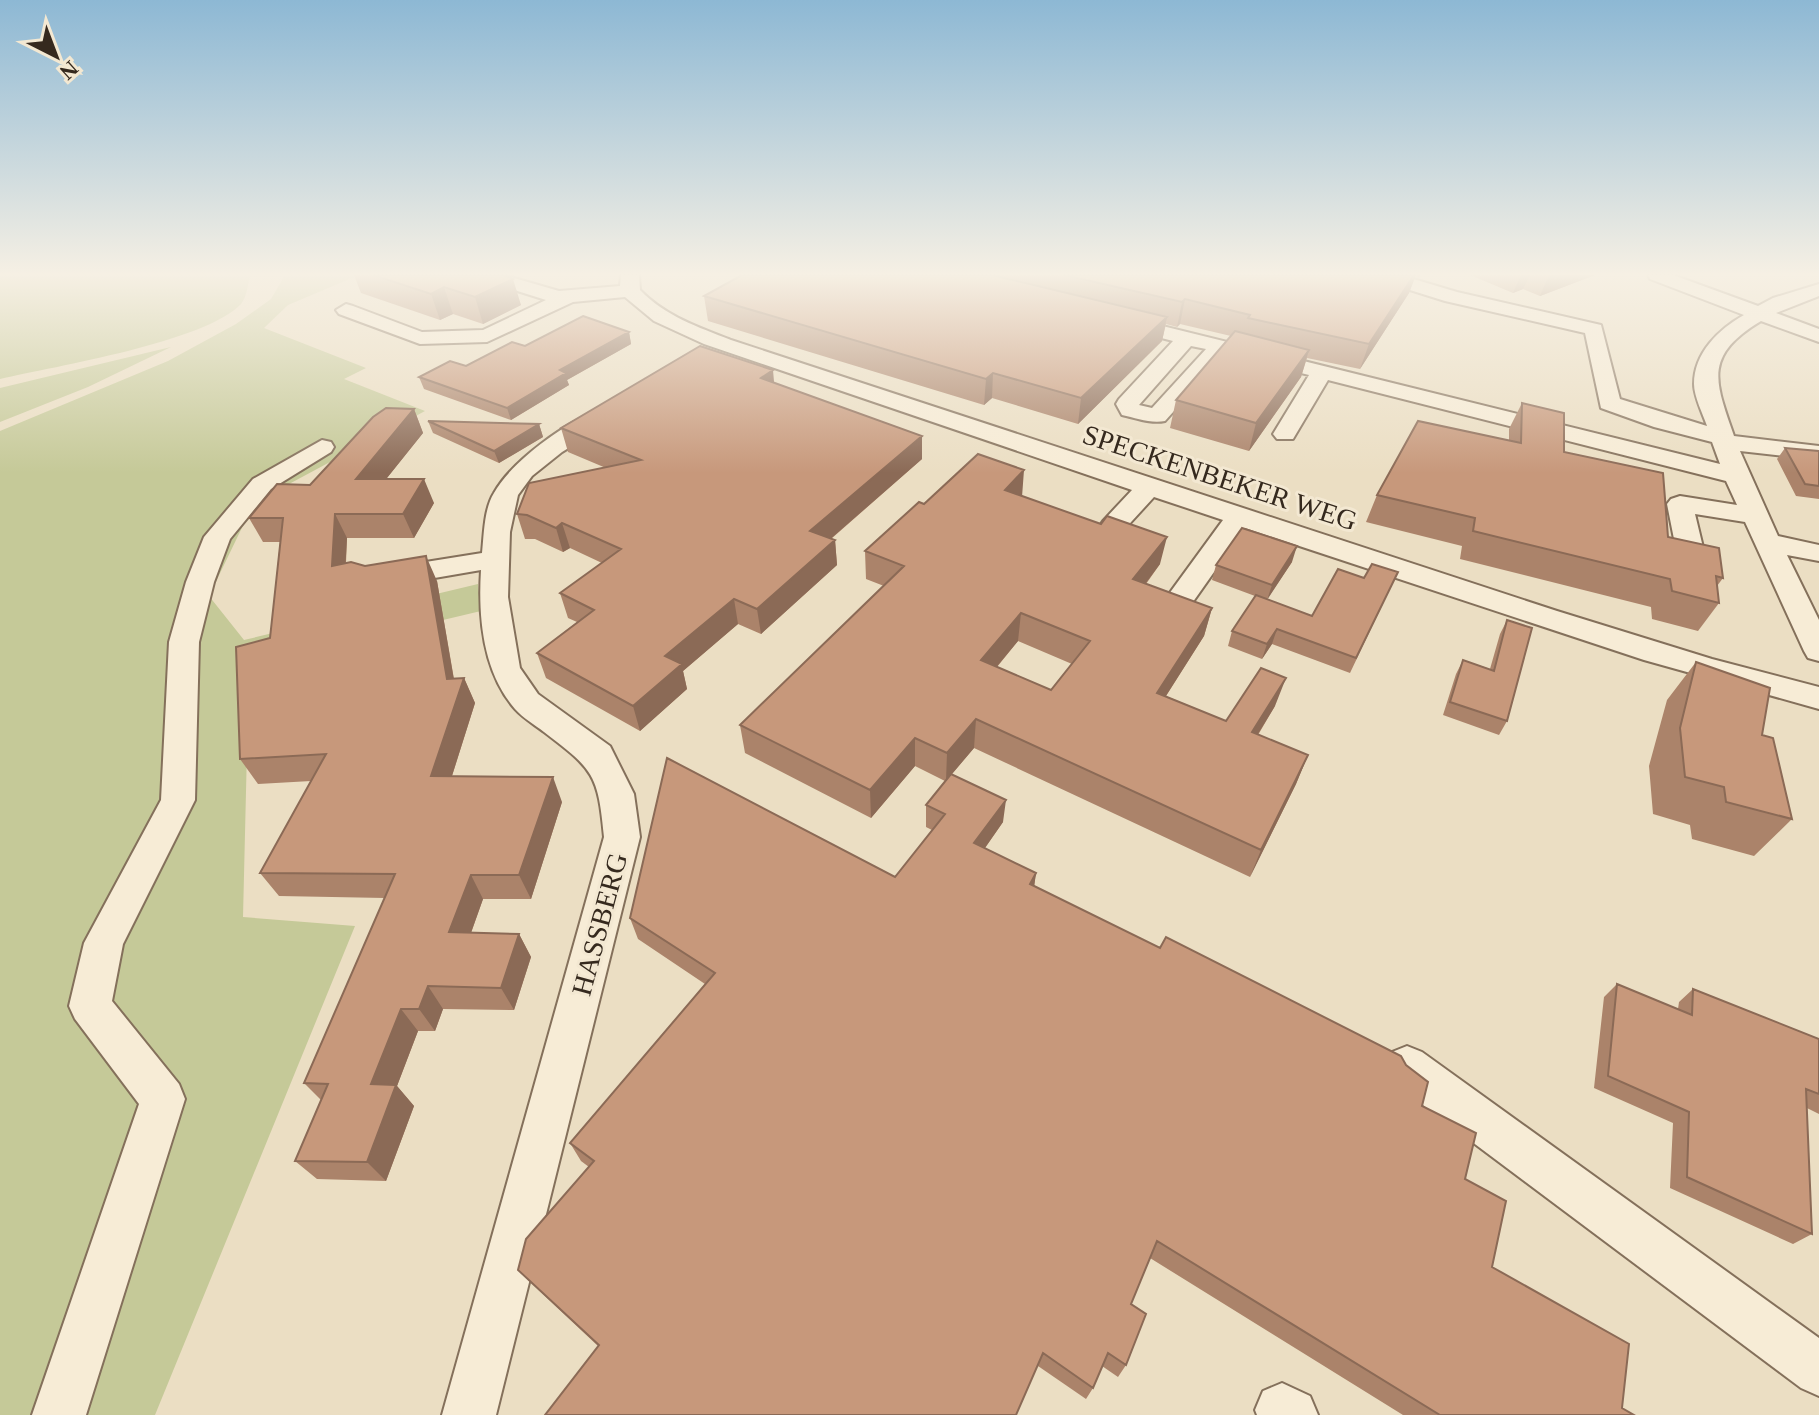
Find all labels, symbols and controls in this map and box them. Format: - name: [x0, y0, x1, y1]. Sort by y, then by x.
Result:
- north arrow: [16, 16, 96, 96]
- text: N: [55, 56, 83, 85]
- street label: SPECKENBEKER WEG: [1079, 418, 1361, 536]
- street label: HASSBERG: [566, 849, 633, 999]

